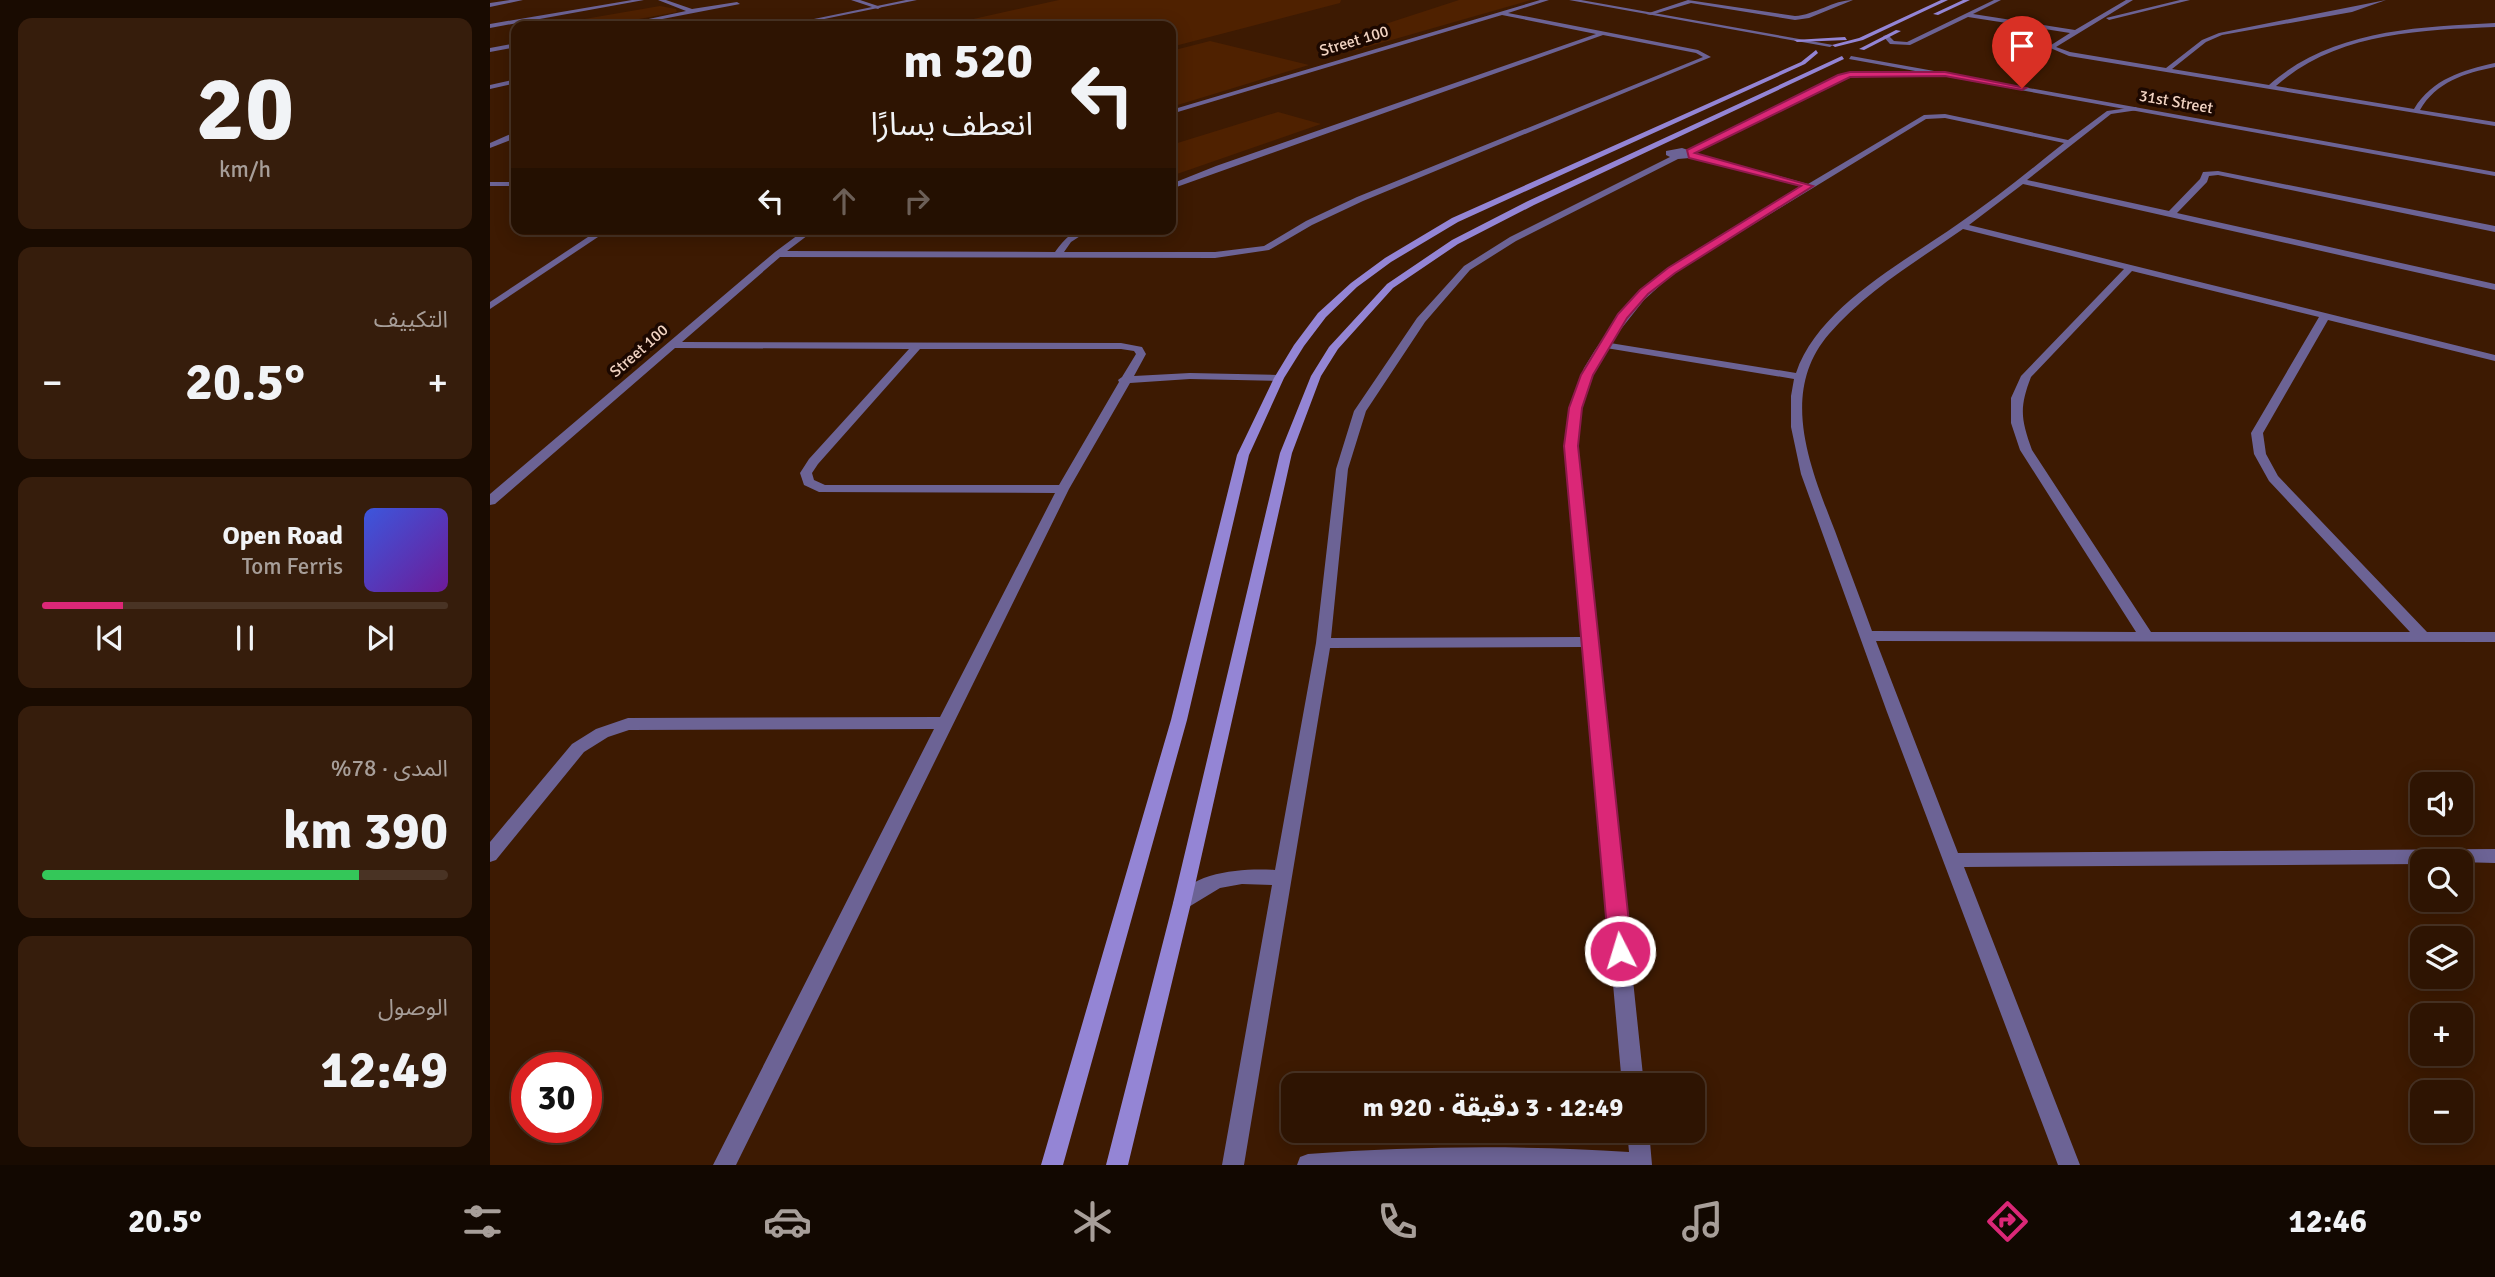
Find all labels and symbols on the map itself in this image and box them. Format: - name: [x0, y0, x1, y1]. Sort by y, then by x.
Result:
- pin: [1992, 16, 2052, 88]
- street label: Street 100: [1317, 21, 1391, 61]
- street label: 31st Street: [2137, 86, 2215, 118]
- street label: Street 100: [606, 320, 672, 382]
- position arrow: [1583, 914, 1657, 988]
- speed limit sign: 30: [511, 1052, 602, 1143]

